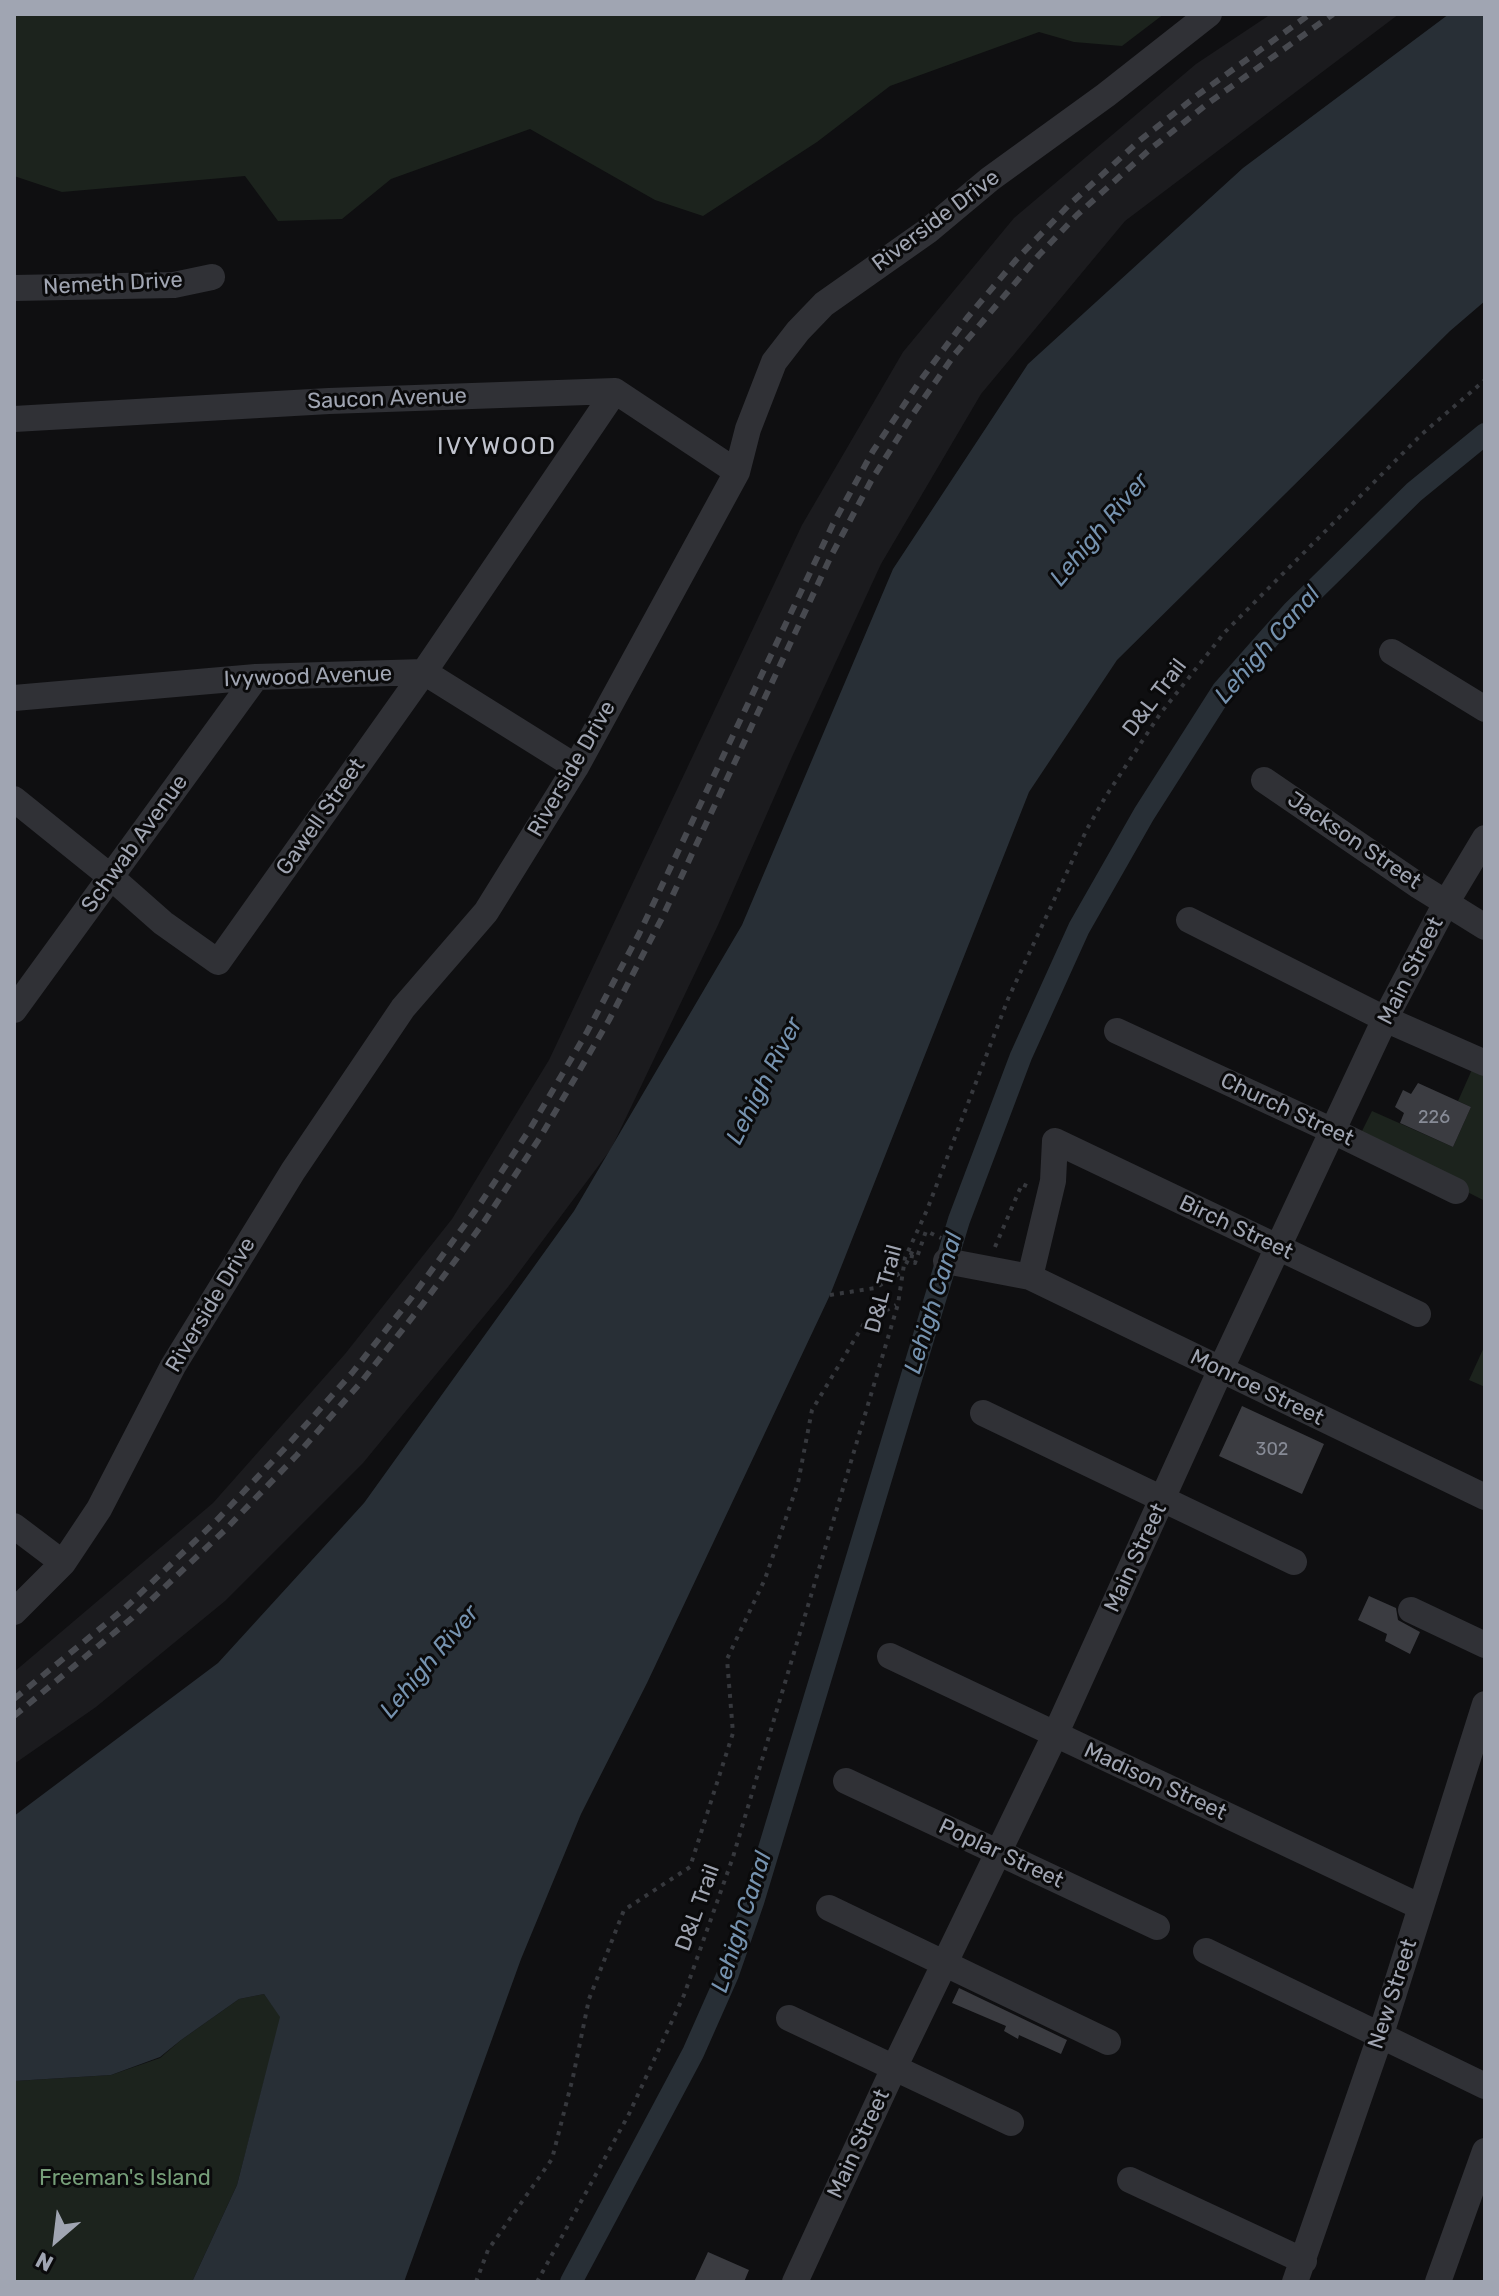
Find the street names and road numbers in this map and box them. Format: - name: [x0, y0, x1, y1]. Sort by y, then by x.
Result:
- street label: Riverside Drive: [867, 165, 1005, 277]
- street label: Nemeth Drive: [43, 267, 183, 301]
- street label: Saucon Avenue: [307, 383, 467, 415]
- street label: D&L Trail: [1117, 654, 1193, 742]
- street label: Ivywood Avenue: [223, 661, 393, 693]
- street label: Riverside Drive: [522, 696, 622, 842]
- street label: Gawell Street: [271, 754, 371, 880]
- street label: Schwab Avenue: [76, 770, 194, 918]
- street label: Jackson Street: [1282, 787, 1426, 895]
- street label: Main Street: [1373, 913, 1449, 1029]
- street label: Church Street: [1216, 1068, 1358, 1152]
- street label: Birch Street: [1175, 1190, 1297, 1266]
- street label: Riverside Drive: [160, 1233, 262, 1377]
- street label: D&L Trail: [860, 1242, 908, 1336]
- street label: Monroe Street: [1186, 1344, 1328, 1432]
- street label: Main Street: [1099, 1499, 1173, 1617]
- street label: Madison Street: [1080, 1737, 1230, 1827]
- street label: Poplar Street: [934, 1814, 1068, 1894]
- street label: D&L Trail: [670, 1861, 726, 1955]
- street label: New Street: [1363, 1936, 1423, 2052]
- street label: Main Street: [822, 2085, 896, 2203]

